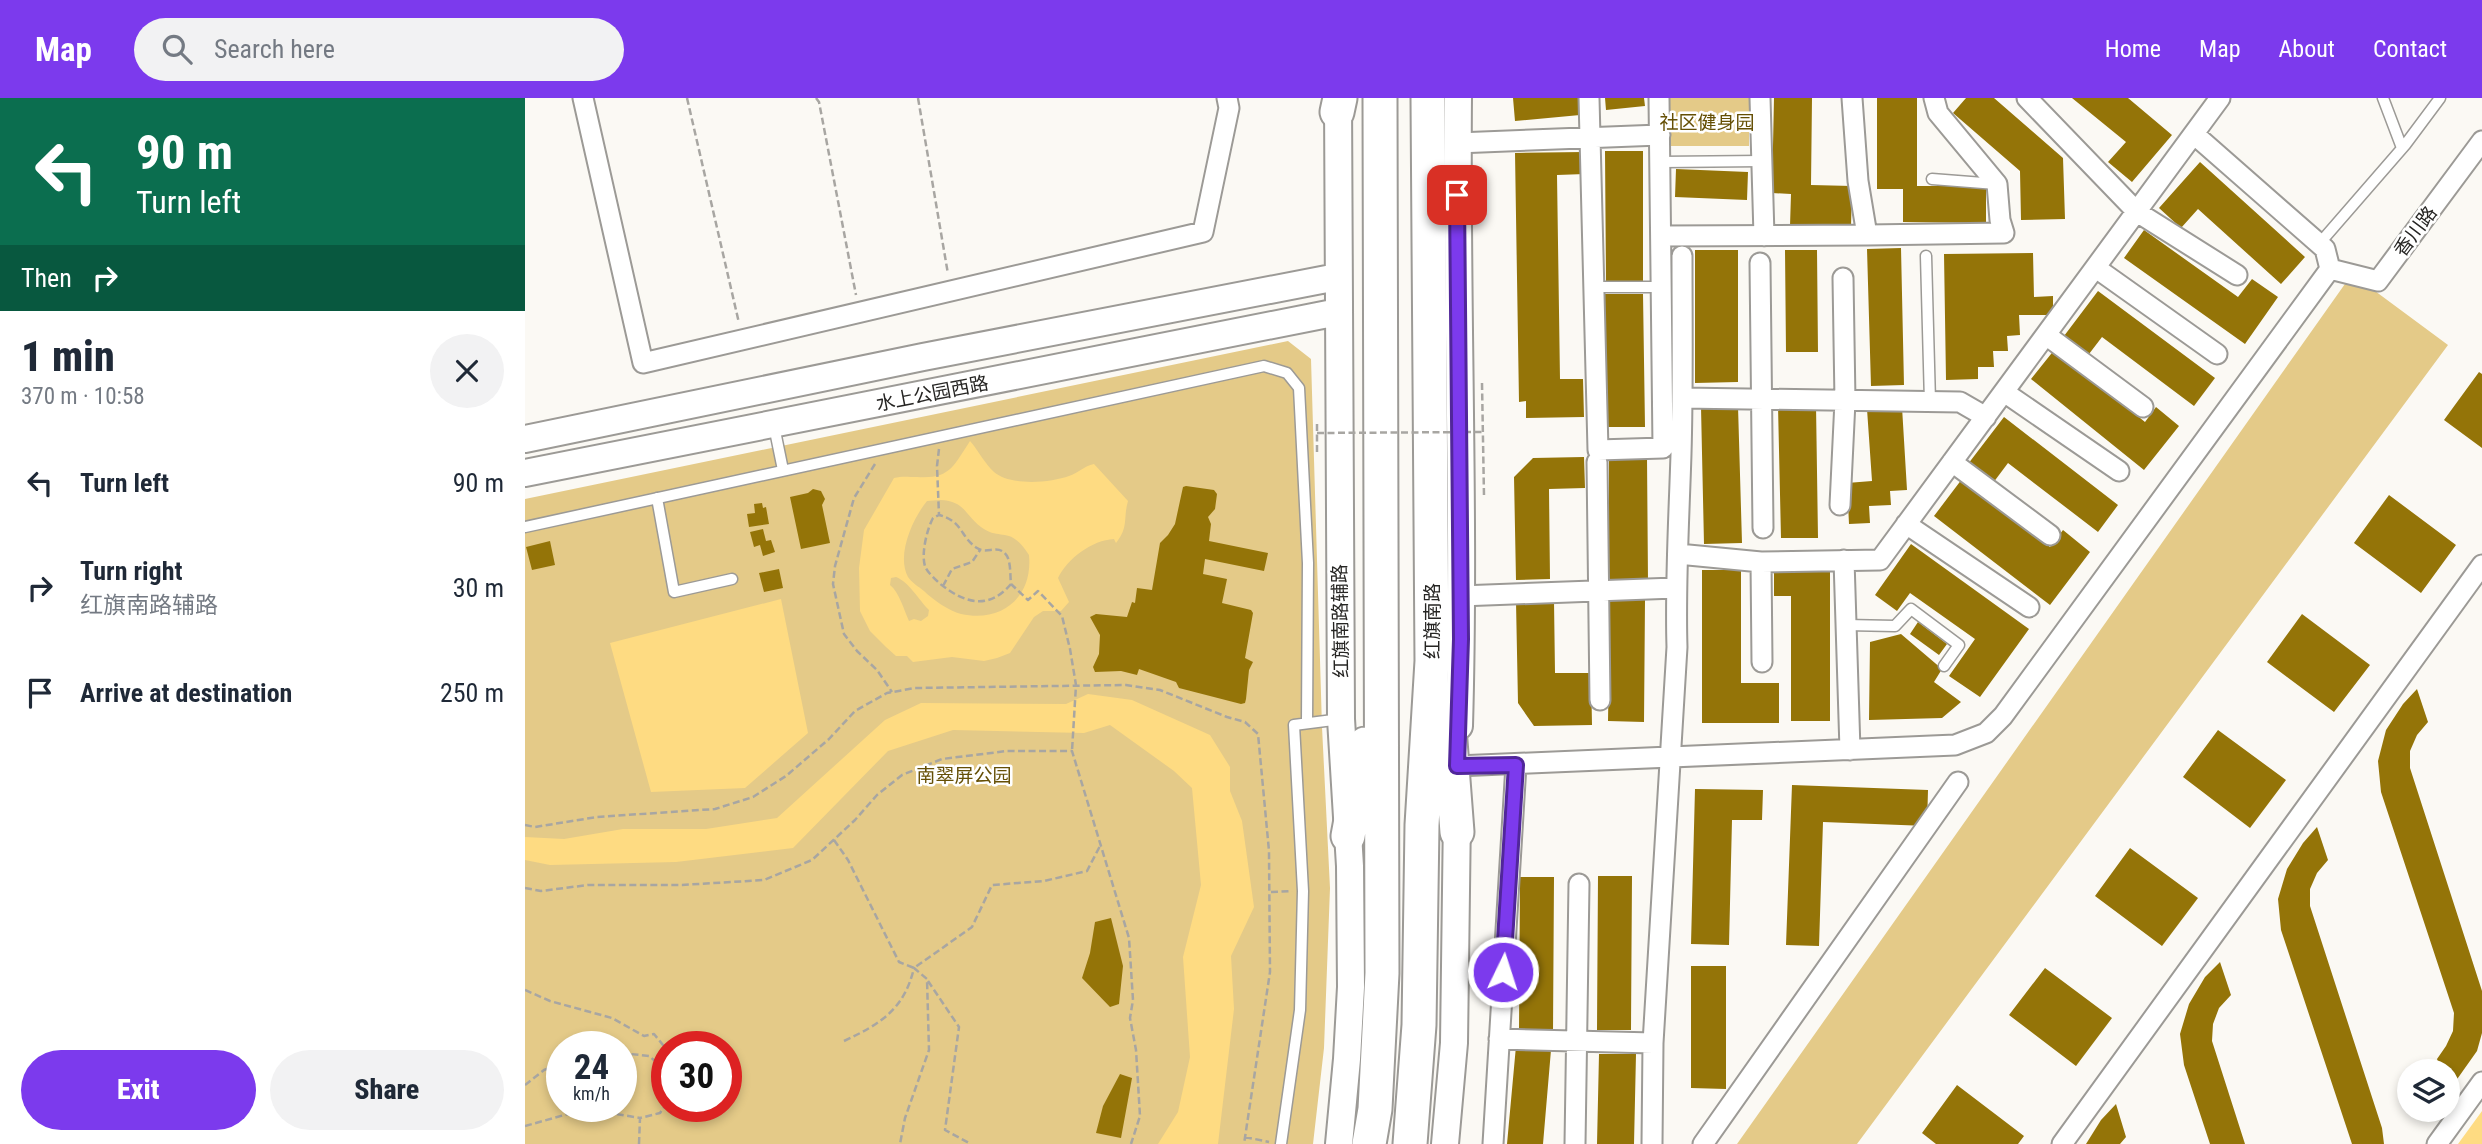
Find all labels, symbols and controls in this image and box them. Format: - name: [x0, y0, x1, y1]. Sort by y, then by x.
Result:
- search box: [134, 18, 624, 81]
- text: Map: [35, 30, 92, 69]
- icon: search: [158, 30, 196, 68]
- text: Search here: [214, 34, 335, 64]
- text: Home: [2105, 35, 2161, 63]
- text: Map: [2199, 35, 2241, 63]
- text: About: [2279, 35, 2335, 63]
- text: Contact: [2373, 35, 2447, 63]
- park label: 社区健身园: [1659, 111, 1755, 134]
- text: 90 m: [136, 124, 233, 181]
- icon: left: [21, 126, 112, 217]
- pin: [1427, 165, 1487, 225]
- icon: arrive: [1438, 176, 1476, 214]
- text: Turn left: [136, 183, 241, 221]
- street label: 香川路: [2389, 202, 2442, 261]
- icon: right: [86, 259, 124, 297]
- text: Then: [21, 263, 72, 293]
- text: 1 min: [21, 332, 115, 381]
- button: close: [430, 334, 504, 408]
- street label: 水上公园西路: [874, 371, 990, 416]
- text: 370 m · 10:58: [21, 383, 145, 410]
- icon: left: [21, 464, 59, 502]
- text: Turn left: [80, 468, 169, 498]
- text: 90 m: [453, 468, 504, 498]
- text: Turn right: [80, 556, 182, 586]
- street label: 红旗南路辅路: [1328, 564, 1353, 678]
- icon: right: [21, 569, 59, 607]
- text: 30 m: [453, 573, 504, 603]
- street label: 红旗南路: [1421, 583, 1444, 659]
- text: 红旗南路辅路: [80, 592, 218, 619]
- icon: arrive: [21, 674, 59, 712]
- text: Arrive at destination: [80, 678, 292, 708]
- text: 250 m: [440, 678, 504, 708]
- park label: 南翠屏公园: [916, 764, 1012, 787]
- position arrow: [1466, 935, 1540, 1009]
- speed limit sign: 30: [651, 1031, 742, 1122]
- text: 24: [574, 1047, 609, 1088]
- button: Exit: [21, 1050, 256, 1130]
- button: Share: [270, 1050, 504, 1130]
- map controls: [2397, 1059, 2460, 1122]
- button: layers: [2397, 1059, 2460, 1122]
- text: km/h: [573, 1083, 610, 1104]

